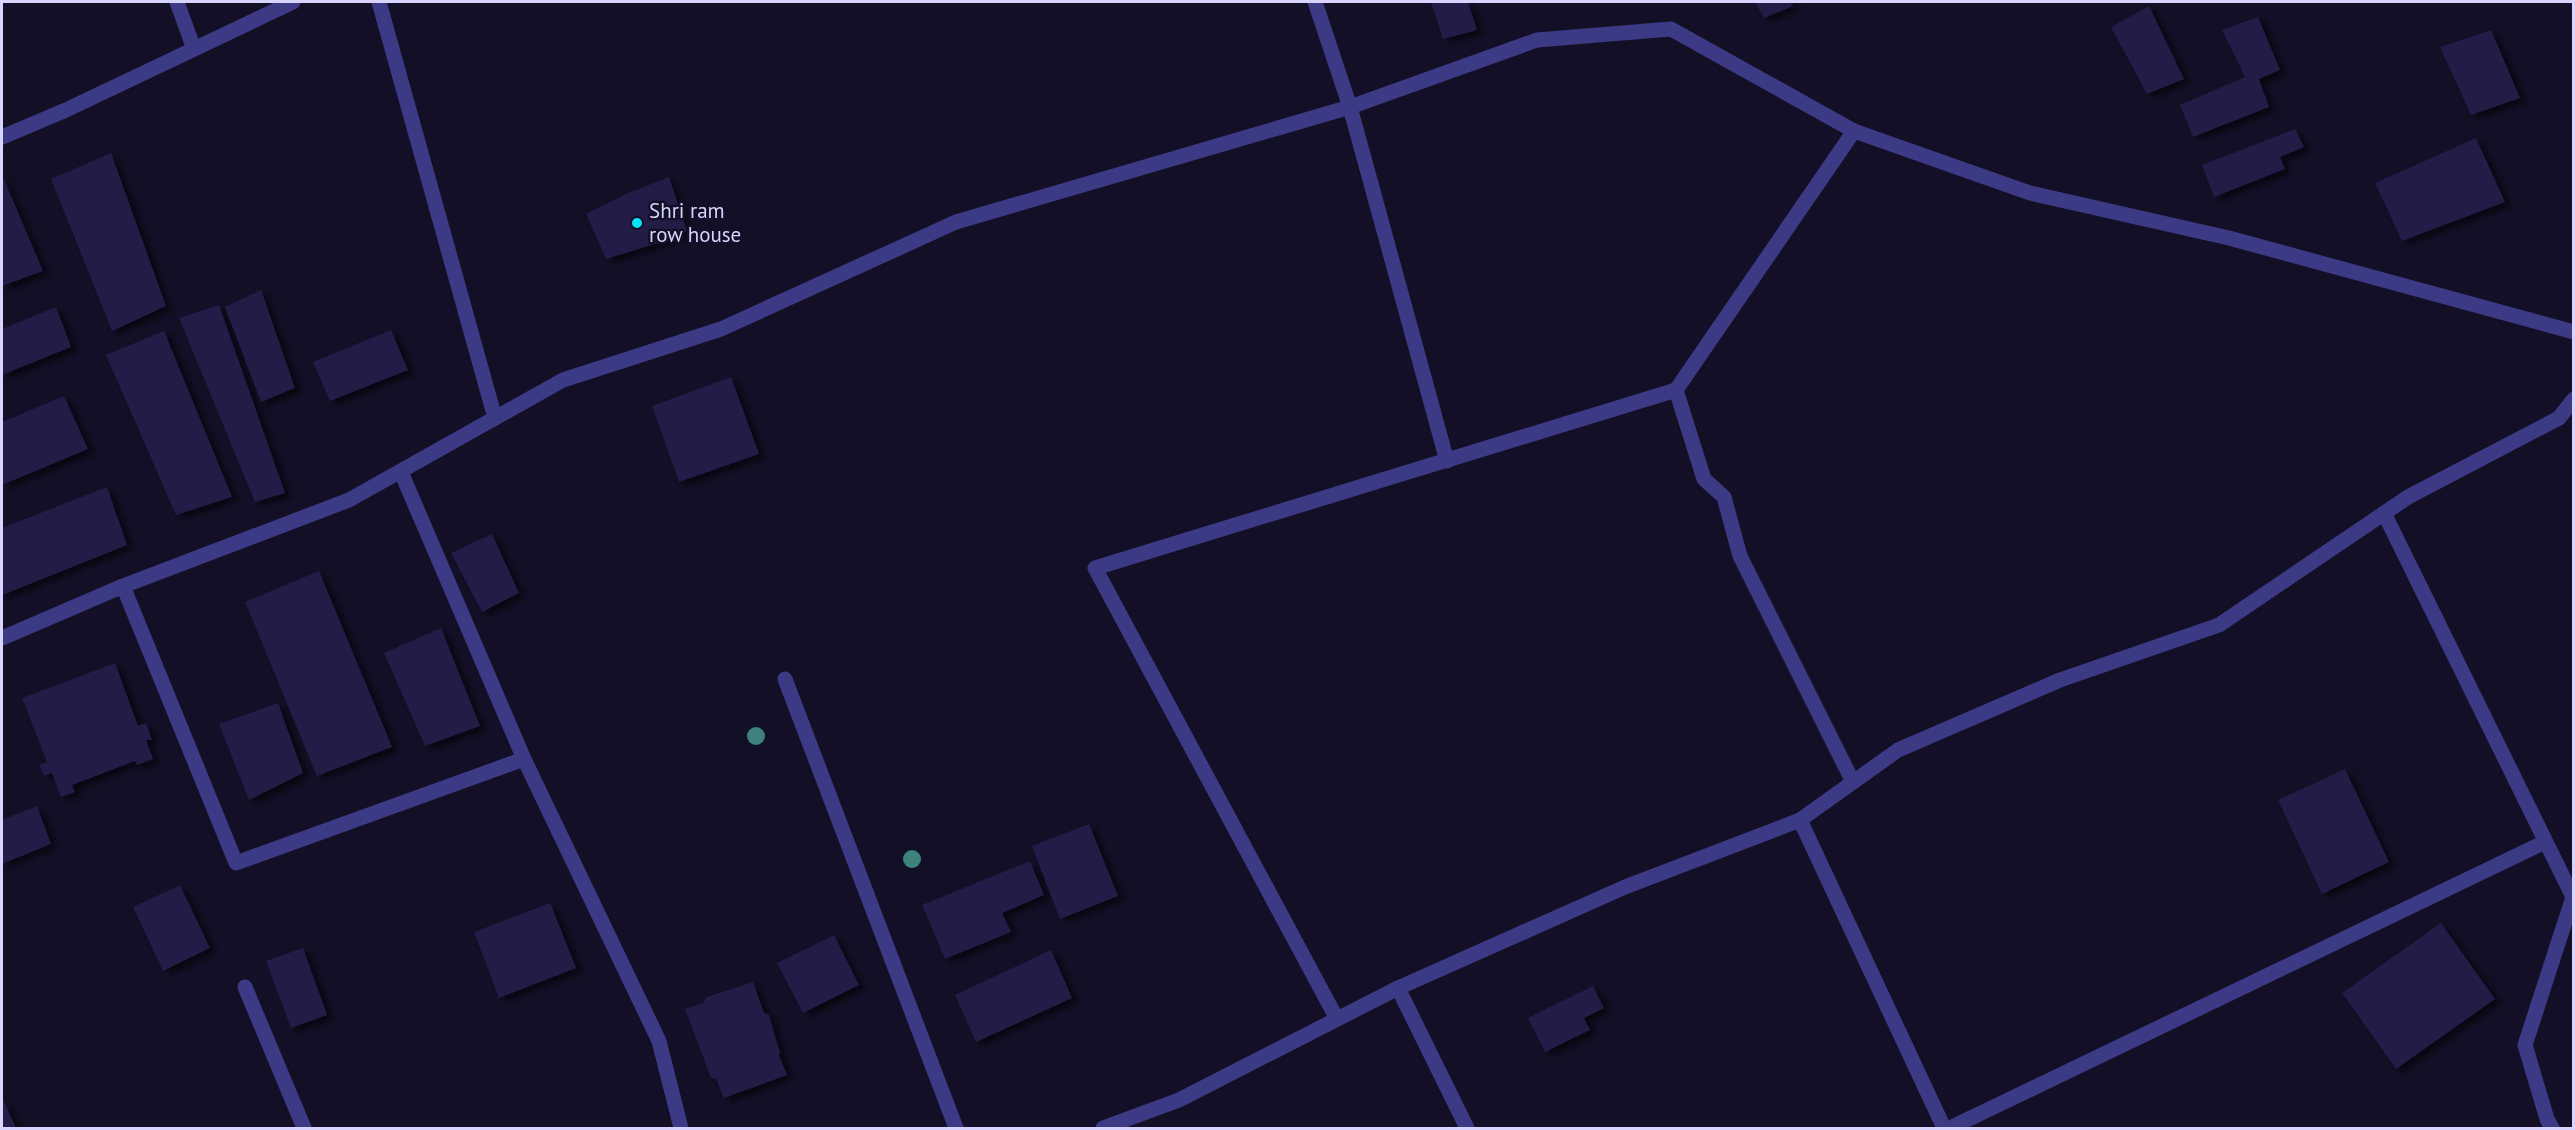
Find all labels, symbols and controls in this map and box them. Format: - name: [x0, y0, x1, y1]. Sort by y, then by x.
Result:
- place label: Shri ram row house: [649, 197, 741, 248]
- marker: Shri ram row house: [630, 216, 644, 230]

